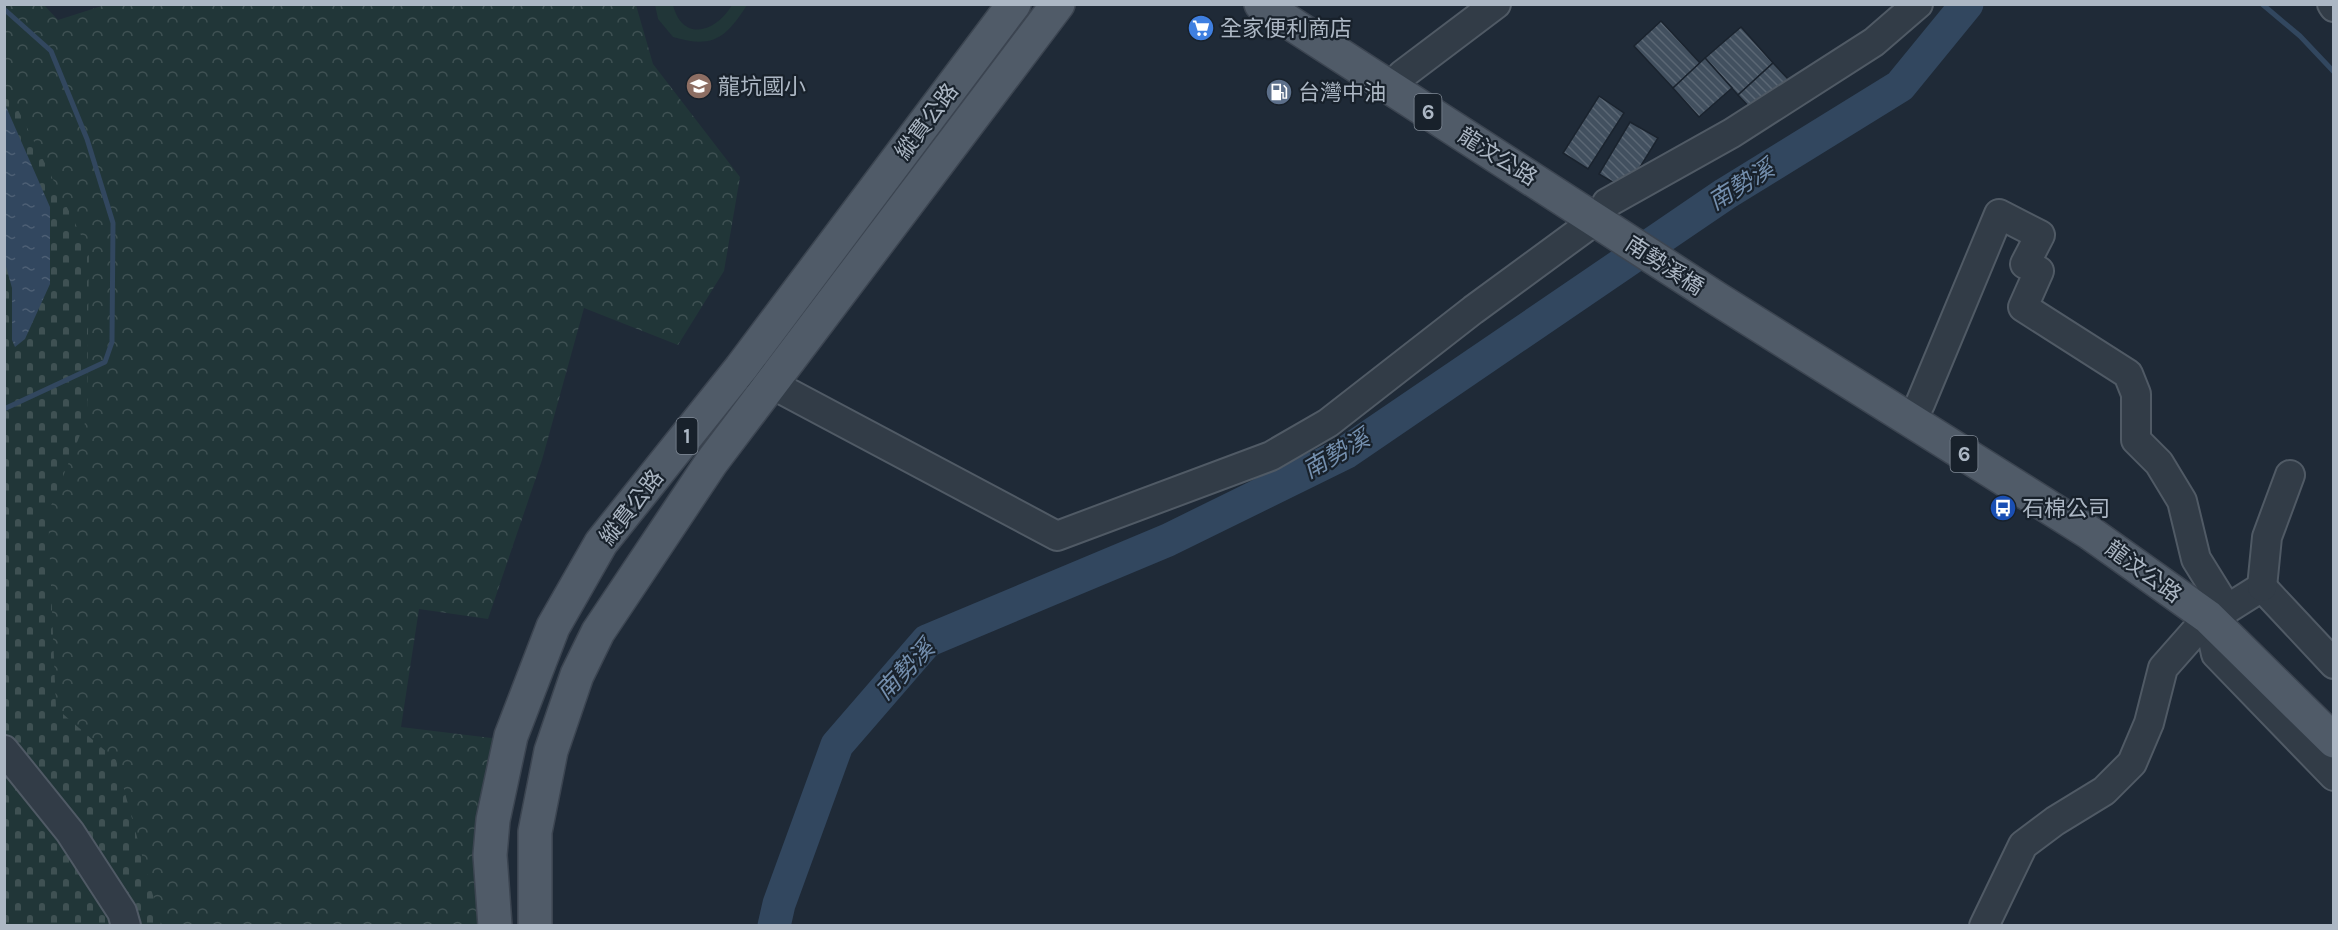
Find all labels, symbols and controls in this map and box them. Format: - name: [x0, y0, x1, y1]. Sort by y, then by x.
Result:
- supermarket icon: 全家便利商店: [1186, 13, 1216, 43]
- place label: 全家便利商店: [1220, 16, 1352, 42]
- school or university icon: 龍坑國小: [684, 71, 714, 101]
- place label: 龍坑國小: [718, 74, 806, 100]
- fuel station icon: 台灣中油: [1264, 77, 1294, 107]
- street label: 縱貫公路: [890, 79, 964, 165]
- place label: 台灣中油: [1298, 80, 1386, 106]
- road number: 6: [1414, 94, 1442, 130]
- street label: 龍汶公路: [1453, 123, 1542, 191]
- water label: 南勢溪: [1703, 152, 1781, 216]
- street label: 南勢溪橋: [1620, 231, 1708, 301]
- road number: 1: [676, 418, 698, 454]
- water label: 南勢溪: [1298, 422, 1377, 484]
- road number: 6: [1950, 436, 1978, 472]
- street label: 縱貫公路: [594, 465, 669, 550]
- bus stop icon: 石棉公司: [1988, 493, 2018, 523]
- place label: 石棉公司: [2022, 496, 2110, 522]
- street label: 龍汶公路: [2100, 535, 2187, 608]
- water label: 南勢溪: [870, 632, 942, 706]

